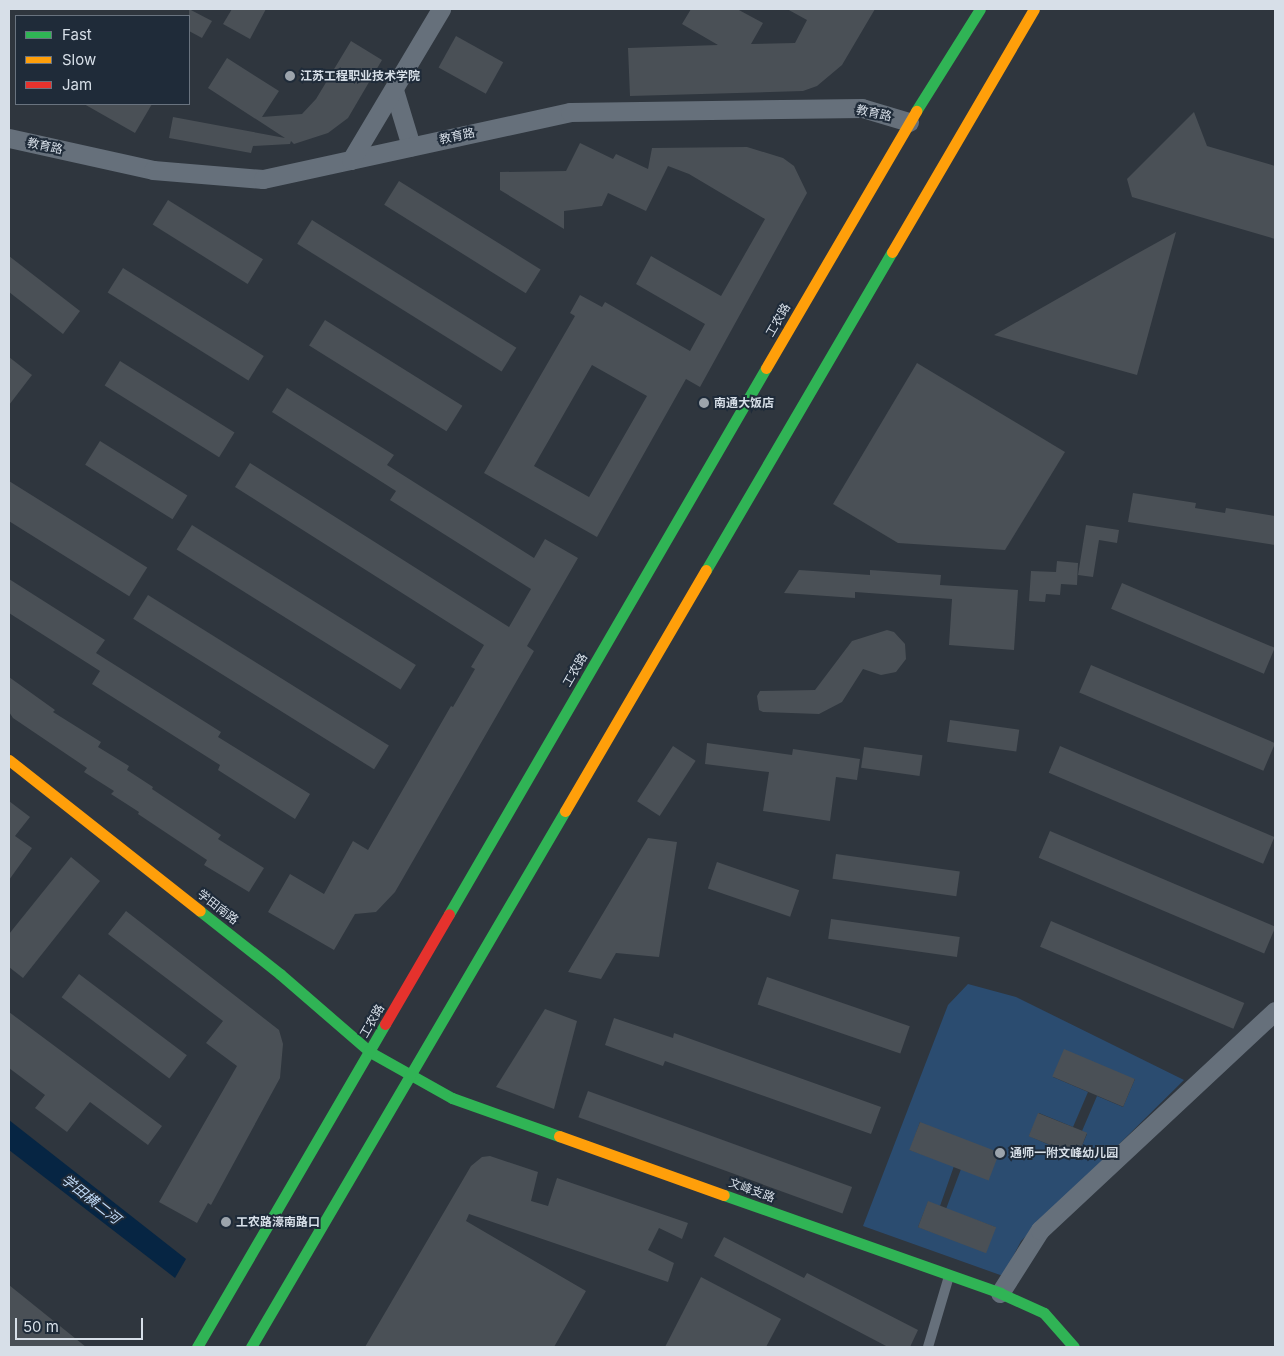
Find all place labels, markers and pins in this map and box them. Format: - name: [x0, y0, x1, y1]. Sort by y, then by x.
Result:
- place label: 江苏工程职业技术学院: [300, 69, 420, 83]
- marker: 江苏工程职业技术学院: [284, 70, 296, 82]
- place label: 南通大饭店: [714, 396, 774, 410]
- marker: 南通大饭店: [698, 397, 710, 409]
- place label: 通师一附文峰幼儿园: [1010, 1146, 1118, 1160]
- marker: 通师一附文峰幼儿园: [994, 1147, 1006, 1159]
- place label: 工农路濠南路口: [236, 1215, 320, 1229]
- marker: 工农路濠南路口: [220, 1216, 232, 1228]

